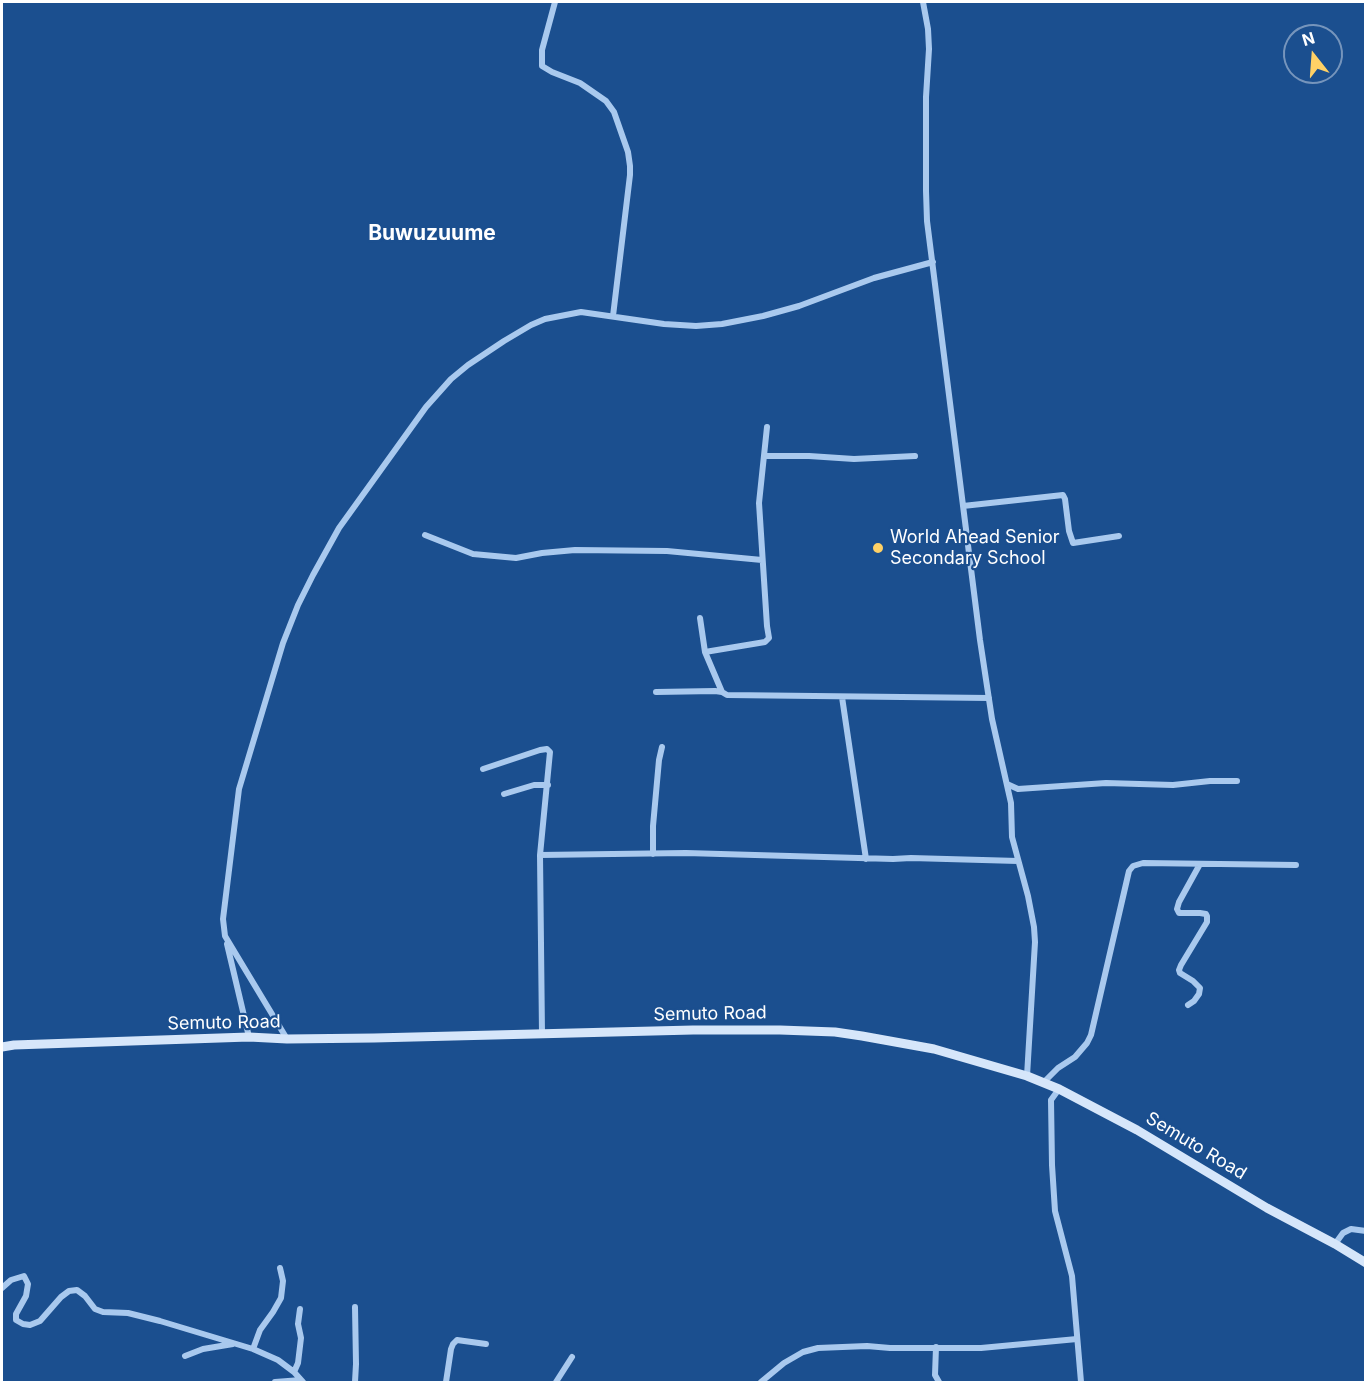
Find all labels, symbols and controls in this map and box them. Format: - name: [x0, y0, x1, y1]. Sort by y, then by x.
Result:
- north arrow: [1283, 24, 1343, 84]
- text: N: [1300, 27, 1317, 50]
- district label: Buwuzuume: [368, 221, 496, 247]
- place label: World Ahead Senior Secondary School: [890, 527, 1060, 570]
- marker: World Ahead Senior Secondary School: [871, 541, 885, 555]
- street label: Semuto Road: [653, 1002, 767, 1026]
- street label: Semuto Road: [167, 1011, 281, 1035]
- street label: Semuto Road: [1142, 1108, 1250, 1184]

